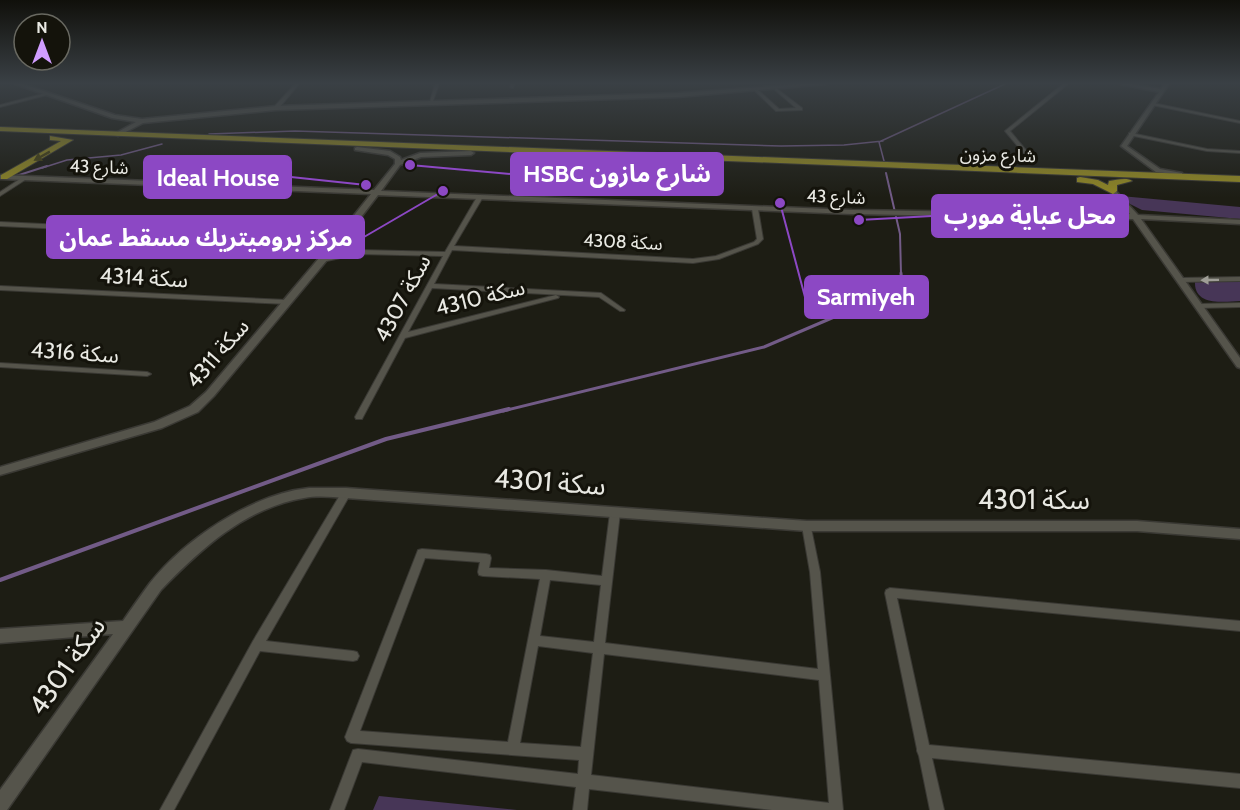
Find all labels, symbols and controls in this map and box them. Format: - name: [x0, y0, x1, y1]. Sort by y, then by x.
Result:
- north arrow: [12, 12, 72, 72]
- text: N: [36, 18, 48, 37]
- street label: شارع مزون: [959, 143, 1036, 170]
- one-way arrow: [33, 151, 50, 161]
- callout: HSBC شارع مازون: [511, 153, 723, 195]
- street label: شارع 43: [69, 155, 129, 182]
- callout: Ideal House: [144, 156, 291, 198]
- text: HSBC شارع مازون: [523, 159, 711, 191]
- text: Ideal House: [157, 163, 279, 192]
- street label: شارع 43: [806, 185, 866, 212]
- callout: محل عباية مورب: [932, 195, 1128, 237]
- text: محل عباية مورب: [944, 201, 1116, 231]
- callout: مركز بروميتريك مسقط عمان: [47, 216, 364, 258]
- text: مركز بروميتريك مسقط عمان: [59, 223, 353, 252]
- street label: سكة 4308: [583, 229, 663, 255]
- street label: سكة 4307: [368, 250, 437, 346]
- street label: سكة 4314: [99, 262, 189, 293]
- street label: سكة 4310: [433, 273, 528, 322]
- one-way arrow: [1201, 275, 1220, 285]
- callout: Sarmiyeh: [805, 276, 928, 318]
- text: Sarmiyeh: [817, 282, 915, 311]
- street label: سكة 4311: [180, 313, 255, 394]
- street label: سكة 4316: [30, 336, 120, 369]
- street label: سكة 4301: [493, 461, 607, 502]
- street label: سكة 4301: [978, 483, 1090, 516]
- street label: سكة 4301: [21, 610, 112, 721]

